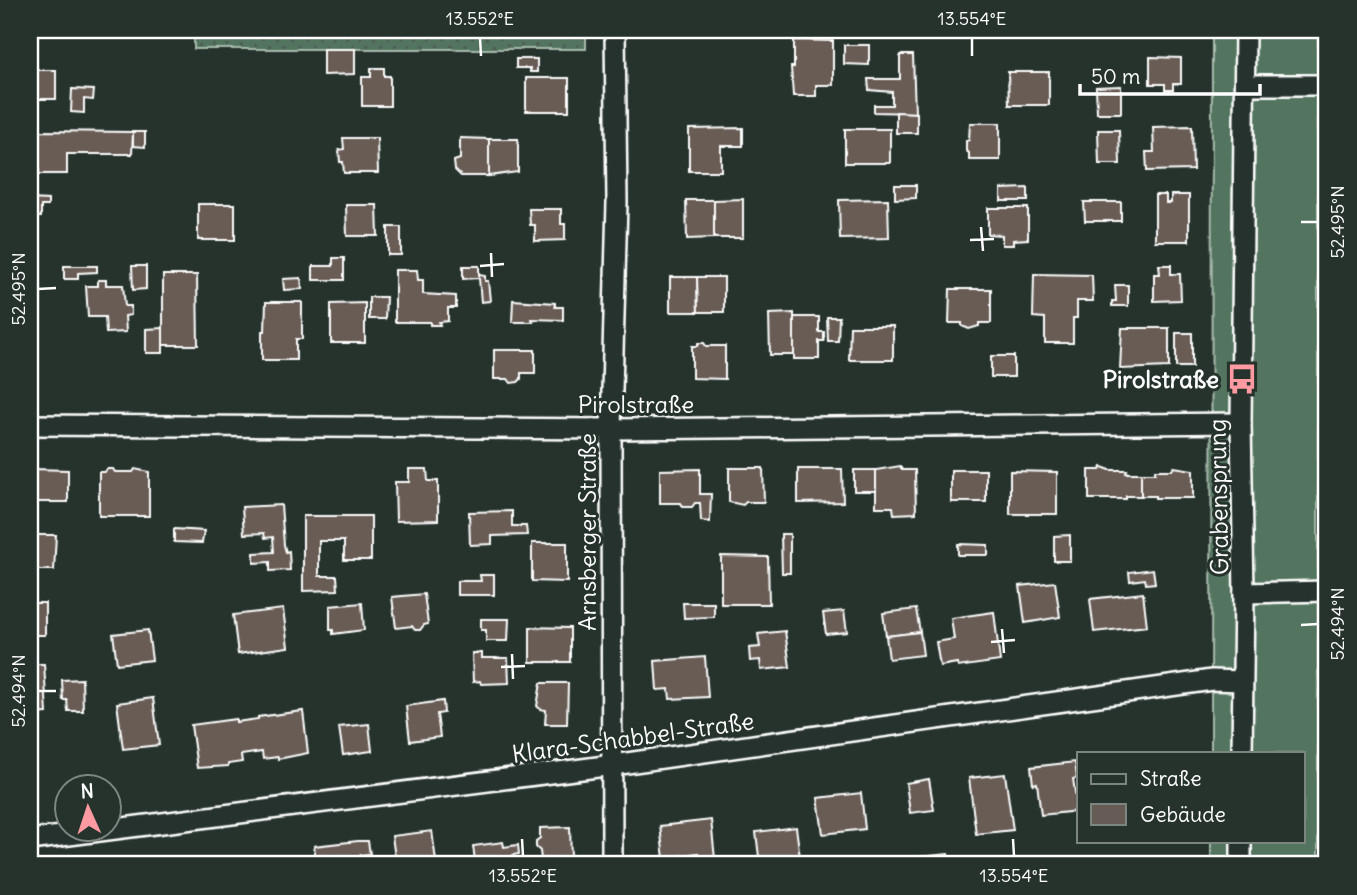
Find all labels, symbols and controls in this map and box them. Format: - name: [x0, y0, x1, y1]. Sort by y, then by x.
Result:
- text: 13.552°E: [446, 7, 514, 30]
- text: 13.554°E: [938, 7, 1006, 30]
- scale bar: [1080, 52, 1261, 96]
- text: 50 m: [1091, 63, 1140, 90]
- text: 52.495°N: [1326, 185, 1349, 259]
- text: 52.495°N: [7, 252, 30, 326]
- bus stop icon: Pirolstraße: [1225, 362, 1259, 396]
- place label: Pirolstraße: [1103, 364, 1219, 394]
- street label: Pirolstraße: [578, 389, 694, 419]
- street label: Grabensprung: [1202, 419, 1234, 575]
- street label: Arnsberger Straße: [572, 433, 602, 631]
- text: 52.494°N: [1326, 587, 1349, 661]
- text: 52.494°N: [7, 654, 30, 728]
- street label: Klara-Schabbel-Straße: [510, 705, 756, 769]
- legend: [1077, 752, 1304, 842]
- text: Straße: [1140, 765, 1201, 792]
- north arrow: [52, 772, 122, 842]
- text: N: [80, 779, 94, 803]
- text: Gebäude: [1140, 801, 1226, 828]
- text: 13.552°E: [489, 864, 557, 887]
- text: 13.554°E: [980, 864, 1048, 887]

